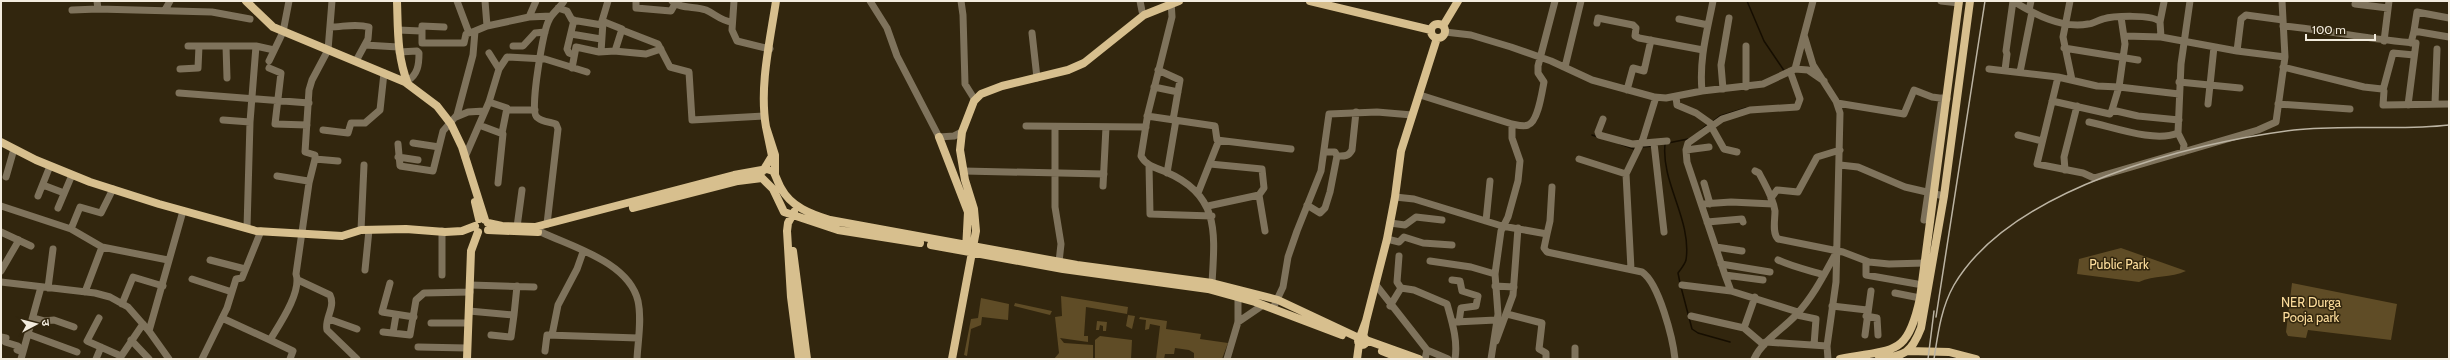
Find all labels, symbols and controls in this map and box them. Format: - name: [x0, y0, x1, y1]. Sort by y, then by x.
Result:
- scale bar: [2306, 16, 2375, 42]
- text: 100 m: [2312, 22, 2346, 37]
- park label: Public Park: [2089, 256, 2149, 272]
- park label: NER Durga Pooja park: [2281, 294, 2342, 326]
- north arrow: [16, 304, 56, 344]
- text: उ: [39, 319, 53, 327]

